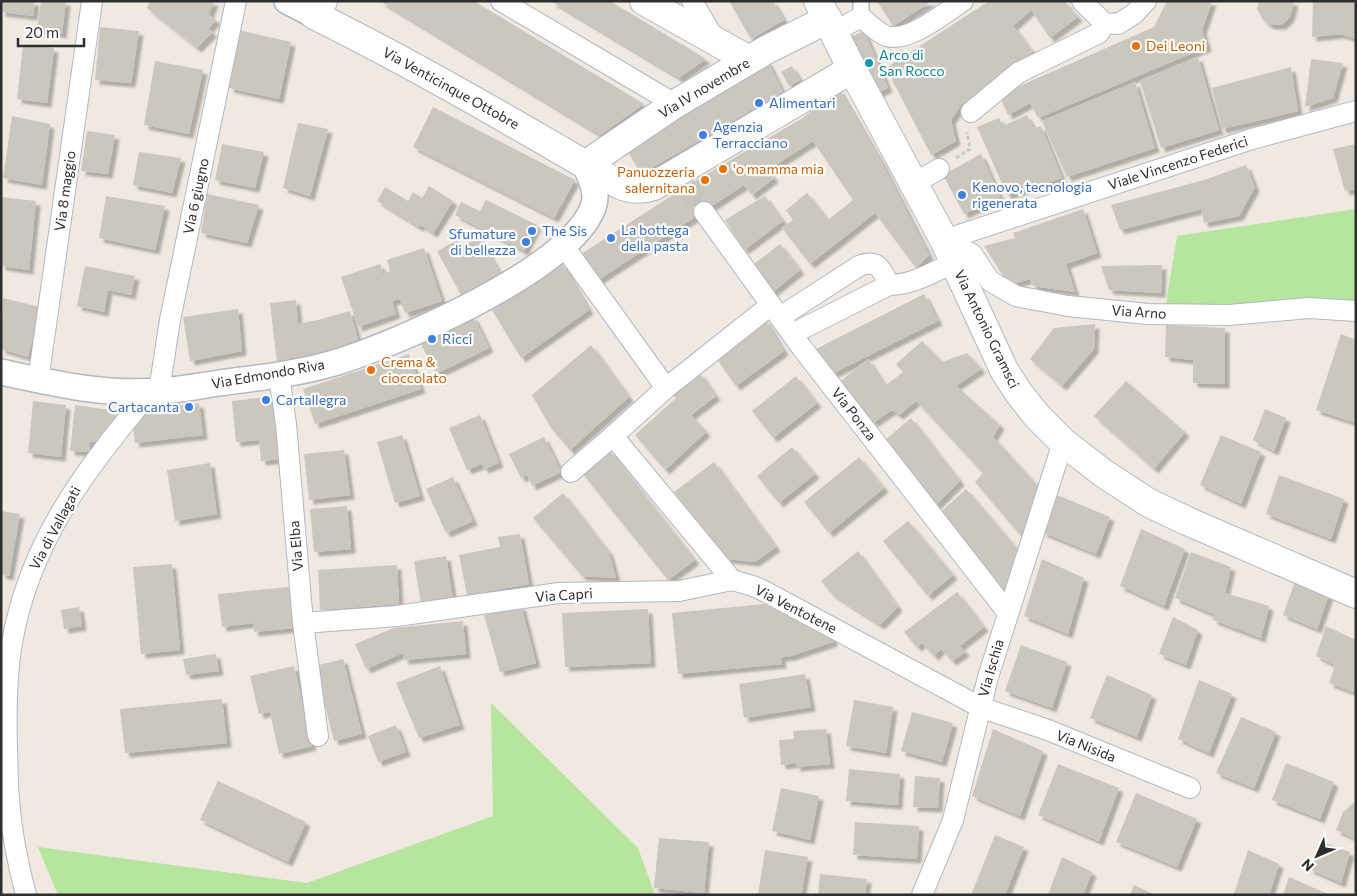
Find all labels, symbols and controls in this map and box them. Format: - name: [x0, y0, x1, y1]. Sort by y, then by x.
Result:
- scale bar: [18, 15, 84, 47]
- text: 20 m: [25, 23, 59, 41]
- place label: Dei Leoni: [1146, 37, 1205, 54]
- marker: Dei Leoni: [1130, 40, 1142, 52]
- street label: Via Venticinque Ottobre: [380, 43, 522, 132]
- place label: Arco di San Rocco: [879, 46, 945, 79]
- street label: Via IV novembre: [655, 54, 752, 121]
- marker: Arco di San Rocco: [863, 57, 875, 69]
- place label: Alimentari: [769, 94, 836, 111]
- marker: Alimentari: [753, 97, 765, 109]
- place label: Agenzia Terracciano: [713, 118, 788, 151]
- marker: Agenzia Terracciano: [697, 129, 709, 141]
- street label: Viale Vincenzo Federici: [1106, 132, 1250, 193]
- street label: Via 8 maggio: [50, 150, 79, 232]
- street label: Via 6 giugno: [179, 156, 212, 236]
- place label: 'o mamma mia: [733, 160, 824, 177]
- place label: Panuozzeria salernitana: [617, 163, 695, 196]
- marker: 'o mamma mia: [717, 163, 729, 175]
- marker: Panuozzeria salernitana: [699, 174, 711, 186]
- place label: Kenovo, tecnologia rigenerata: [972, 178, 1092, 211]
- marker: Kenovo, tecnologia rigenerata: [956, 189, 968, 201]
- place label: La bottega della pasta: [621, 221, 689, 254]
- place label: The Sis: [542, 222, 587, 239]
- place label: Sfumature di bellezza: [449, 225, 516, 258]
- marker: The Sis: [526, 225, 538, 237]
- marker: La bottega della pasta: [605, 232, 617, 244]
- marker: Sfumature di bellezza: [520, 236, 532, 248]
- street label: Via Antonio Gramsci: [951, 267, 1024, 391]
- street label: Via Arno: [1111, 301, 1167, 322]
- place label: Ricci: [442, 330, 472, 347]
- marker: Ricci: [426, 333, 438, 345]
- place label: Crema & cioccolato: [381, 353, 447, 386]
- street label: Via Edmondo Riva: [210, 355, 326, 392]
- marker: Crema & cioccolato: [365, 364, 377, 376]
- street label: Via Ponza: [828, 384, 880, 444]
- place label: Cartallegra: [276, 391, 346, 408]
- marker: Cartallegra: [260, 394, 272, 406]
- place label: Cartacanta: [108, 398, 179, 415]
- marker: Cartacanta: [183, 401, 195, 413]
- street label: Via di Vallagati: [25, 483, 84, 573]
- street label: Via Elba: [285, 520, 306, 572]
- street label: Via Ventotene: [752, 581, 840, 636]
- street label: Via Capri: [535, 584, 593, 605]
- street label: Via Ischia: [974, 637, 1007, 699]
- street label: Via Nisida: [1054, 726, 1118, 765]
- north arrow: [1292, 831, 1342, 881]
- text: N: [1298, 856, 1317, 875]

